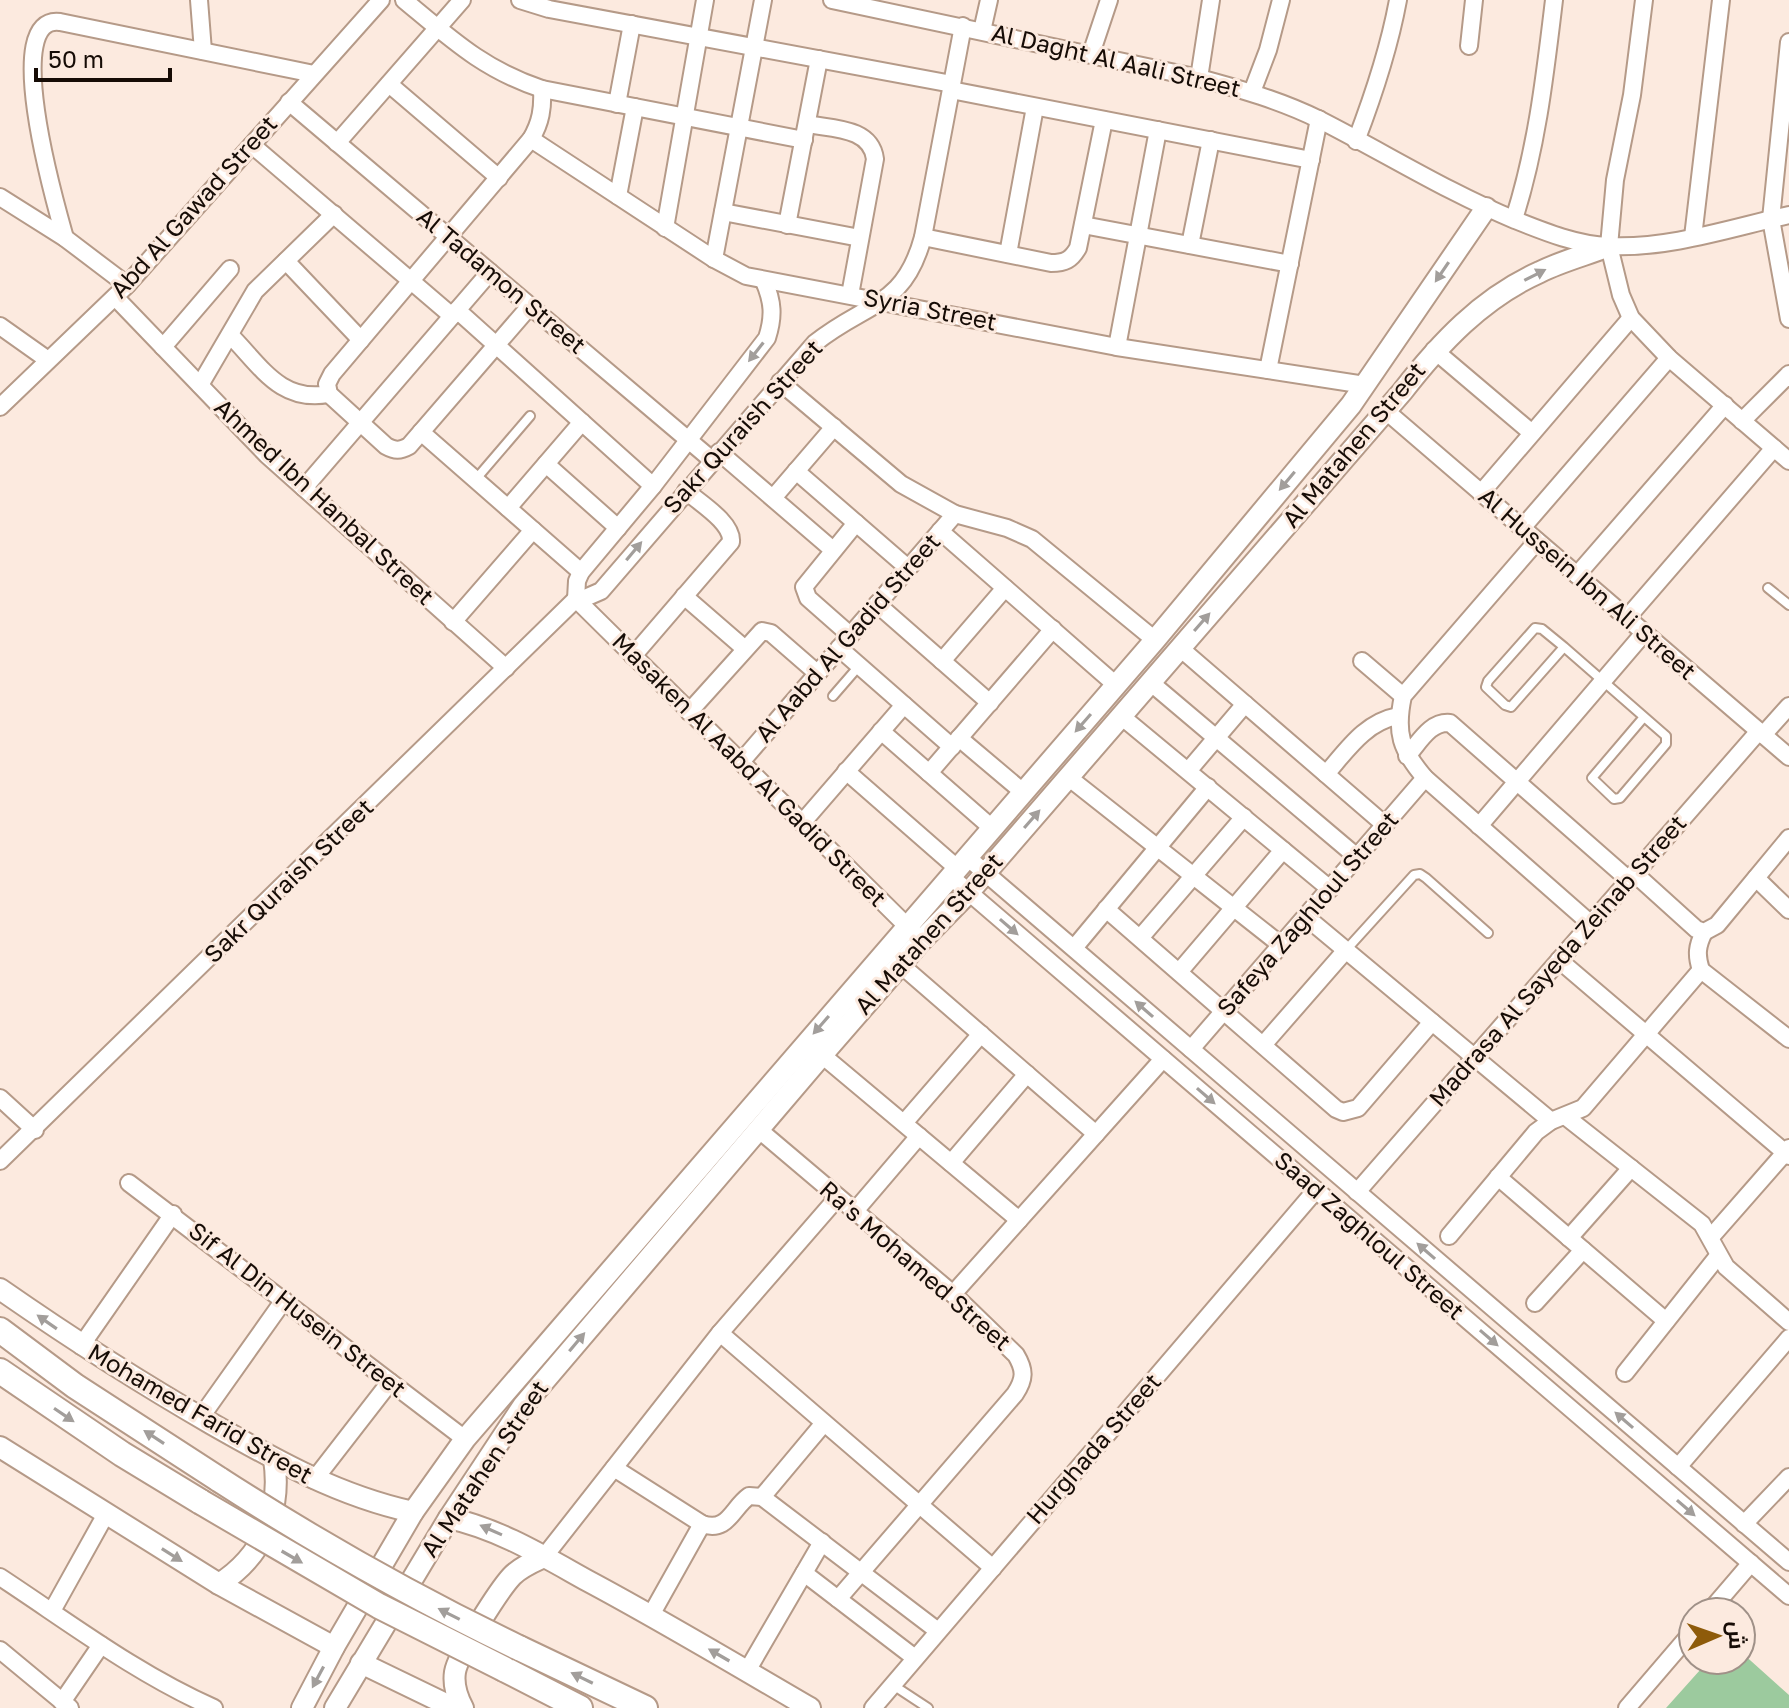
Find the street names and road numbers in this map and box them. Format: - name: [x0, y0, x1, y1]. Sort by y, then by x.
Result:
- street label: Al Daght Al Aali Street: [989, 17, 1244, 102]
- street label: Abd Al Gawad Street: [103, 109, 282, 303]
- street label: Al Tadamon Street: [412, 201, 592, 359]
- street label: Syria Street: [861, 281, 999, 336]
- street label: Sakr Quraish Street: [656, 333, 828, 519]
- street label: Al Matahen Street: [1275, 355, 1430, 533]
- street label: Ahmed Ibn Hanbal Street: [209, 392, 441, 610]
- street label: Al Hussein Ibn Ali Street: [1473, 481, 1703, 685]
- street label: Al Aabd Al Gadid Street: [748, 527, 945, 747]
- street label: Masaken Al Aabd Al Gadid Street: [607, 626, 893, 912]
- street label: Sakr Quraish Street: [197, 792, 379, 968]
- street label: Safeya Zaghloul Street: [1210, 805, 1404, 1021]
- street label: Madrasa Al Sayeda Zeinab Street: [1422, 808, 1692, 1112]
- street label: Al Matahen Street: [848, 846, 1008, 1020]
- street label: Saad Zaghloul Street: [1269, 1145, 1471, 1325]
- street label: Ra's Mohamed Street: [814, 1174, 1017, 1356]
- street label: Sif Al Din Husein Street: [184, 1215, 412, 1403]
- street label: Mohamed Farid Street: [83, 1337, 318, 1489]
- street label: Hurghada Street: [1019, 1367, 1166, 1529]
- street label: Al Matahen Street: [414, 1374, 554, 1562]

